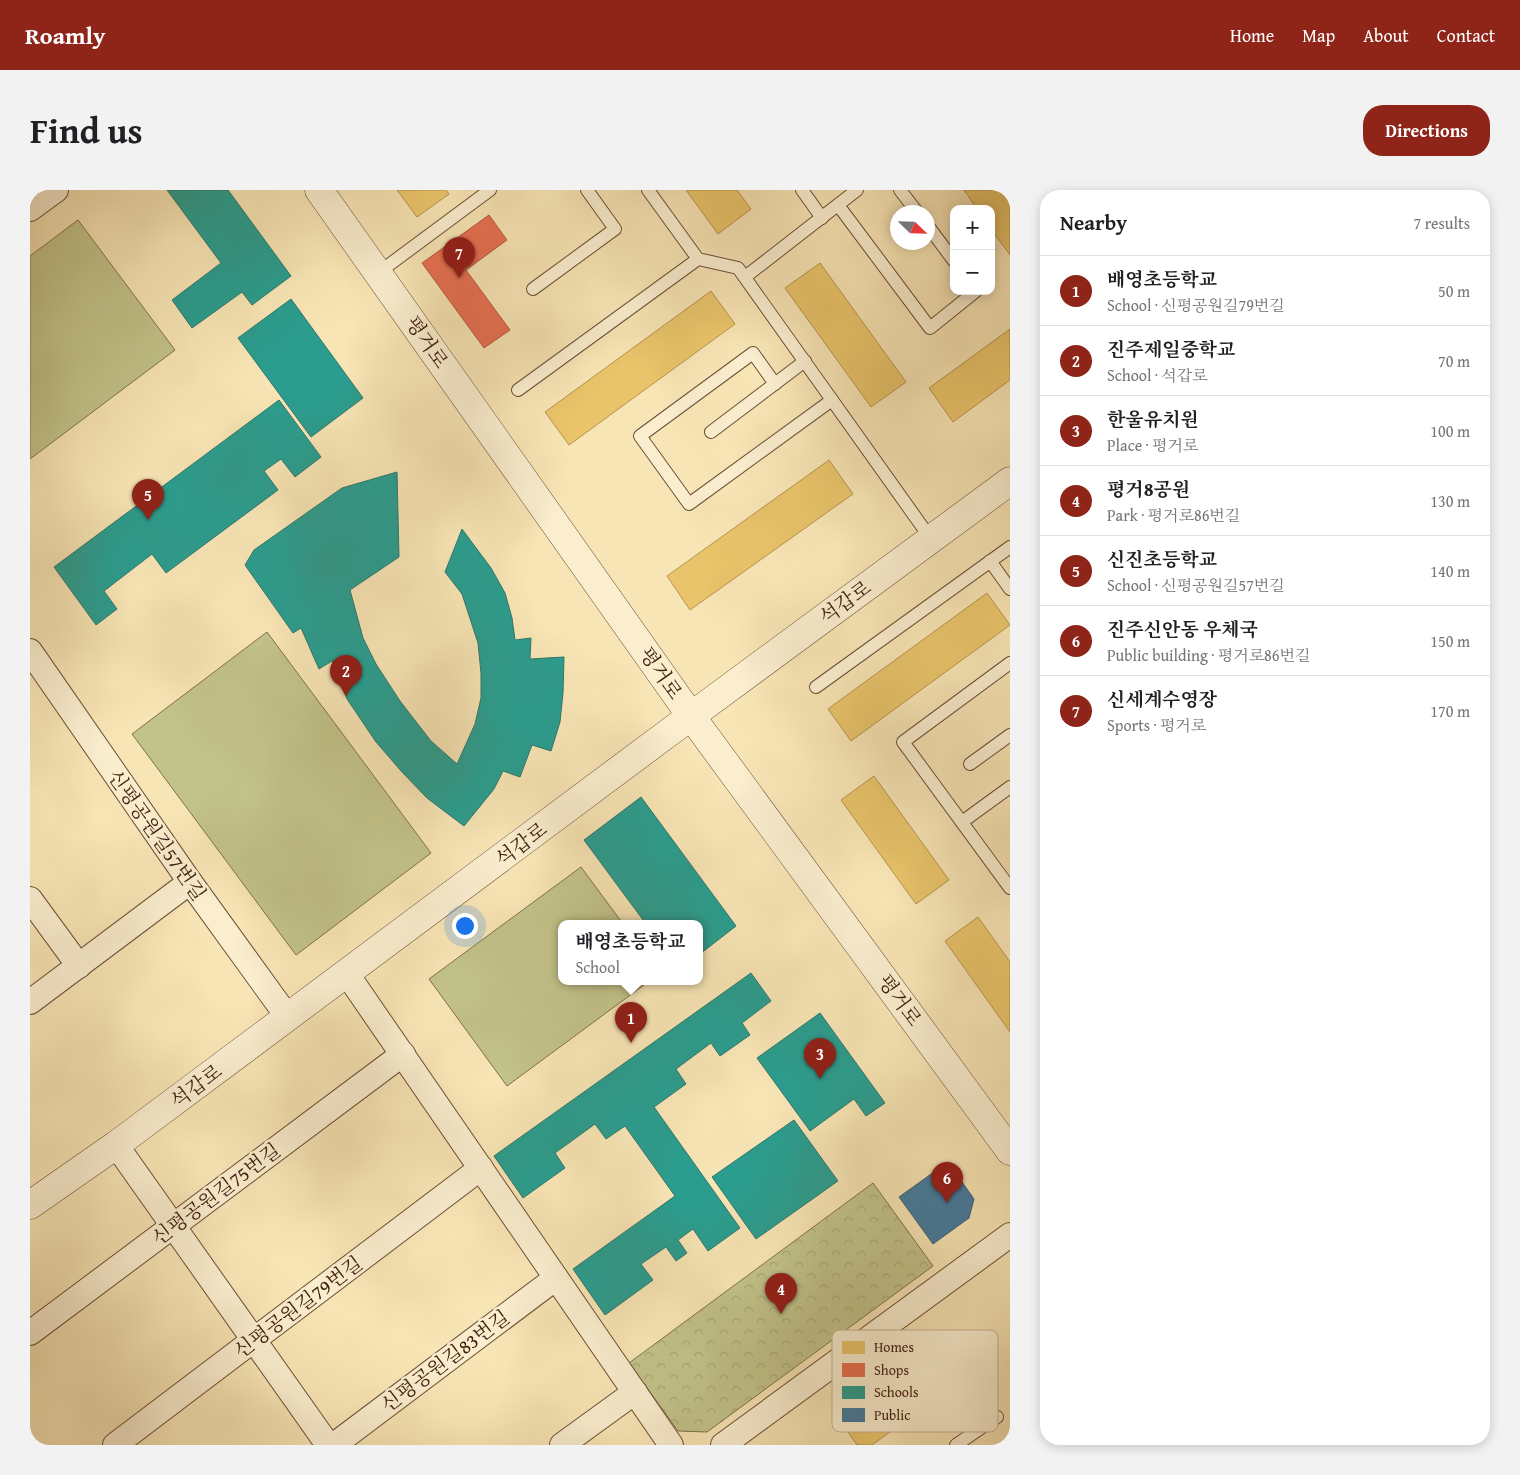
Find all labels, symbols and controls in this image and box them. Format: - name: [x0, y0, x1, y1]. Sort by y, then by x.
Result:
- text: Roamly: [25, 18, 105, 53]
- text: Home: [1230, 22, 1274, 49]
- text: Map: [1302, 22, 1335, 49]
- text: About: [1363, 22, 1409, 49]
- text: Contact: [1437, 22, 1495, 49]
- text: Find us: [30, 105, 143, 156]
- button: Directions: [1363, 105, 1490, 156]
- north arrow: [890, 205, 935, 250]
- map controls: [950, 205, 995, 295]
- button: +: [950, 205, 995, 250]
- text: Nearby: [1060, 207, 1127, 238]
- text: 7 results: [1413, 211, 1470, 235]
- pin: 7: [443, 237, 475, 278]
- button: −: [950, 250, 995, 295]
- text: 배영초등학교: [1107, 265, 1217, 293]
- text: 1: [1072, 279, 1080, 303]
- text: 50 m: [1438, 279, 1470, 303]
- text: School · 신평공원길79번길: [1107, 293, 1285, 317]
- street label: 평거로: [399, 310, 456, 374]
- text: 진주제일중학교: [1107, 335, 1235, 363]
- text: 2: [1072, 349, 1080, 373]
- text: 70 m: [1438, 349, 1470, 373]
- text: School · 석갑로: [1107, 363, 1208, 387]
- text: 한울유치원: [1107, 405, 1199, 433]
- text: 3: [1072, 419, 1080, 443]
- text: 100 m: [1430, 419, 1470, 443]
- text: Place · 평거로: [1107, 433, 1198, 457]
- text: 평거8공원: [1107, 475, 1190, 503]
- pin: 5: [132, 479, 164, 520]
- text: 4: [1072, 489, 1080, 513]
- text: 130 m: [1430, 489, 1470, 513]
- text: Park · 평거로86번길: [1107, 503, 1240, 527]
- text: 신진초등학교: [1107, 545, 1217, 573]
- text: 5: [1072, 559, 1080, 583]
- text: 140 m: [1430, 559, 1470, 583]
- street label: 석갑로: [813, 573, 877, 630]
- text: School · 신평공원길57번길: [1107, 573, 1285, 597]
- text: 진주신안동 우체국: [1107, 615, 1258, 643]
- text: 6: [1072, 629, 1080, 653]
- text: 150 m: [1430, 629, 1470, 653]
- street label: 평거로: [633, 641, 690, 705]
- text: Public building · 평거로86번길: [1107, 643, 1310, 667]
- pin: 2: [330, 655, 362, 696]
- text: 신세계수영장: [1107, 685, 1217, 713]
- text: 7: [1072, 699, 1080, 723]
- text: 170 m: [1430, 699, 1470, 723]
- text: Sports · 평거로: [1107, 713, 1206, 737]
- street label: 신평공원길57번길: [101, 763, 214, 906]
- street label: 석갑로: [489, 815, 553, 873]
- your location: [452, 913, 478, 939]
- popup: [558, 920, 703, 985]
- text: 배영초등학교: [575, 927, 686, 955]
- text: School: [575, 955, 620, 979]
- street label: 평거로: [872, 968, 929, 1032]
- pin: 1: [615, 1002, 647, 1043]
- pin: 3: [804, 1038, 836, 1079]
- street label: 석갑로: [164, 1057, 228, 1115]
- street label: 신평공원길75번길: [145, 1136, 286, 1252]
- pin: 6: [931, 1162, 963, 1203]
- street label: 신평공원길79번길: [227, 1249, 368, 1365]
- pin: 4: [765, 1273, 797, 1314]
- street label: 신평공원길83번길: [374, 1303, 515, 1419]
- legend: [832, 1330, 998, 1432]
- text: Homes: [874, 1337, 914, 1357]
- text: Shops: [874, 1360, 909, 1380]
- text: Schools: [874, 1382, 918, 1402]
- text: Public: [874, 1405, 910, 1425]

